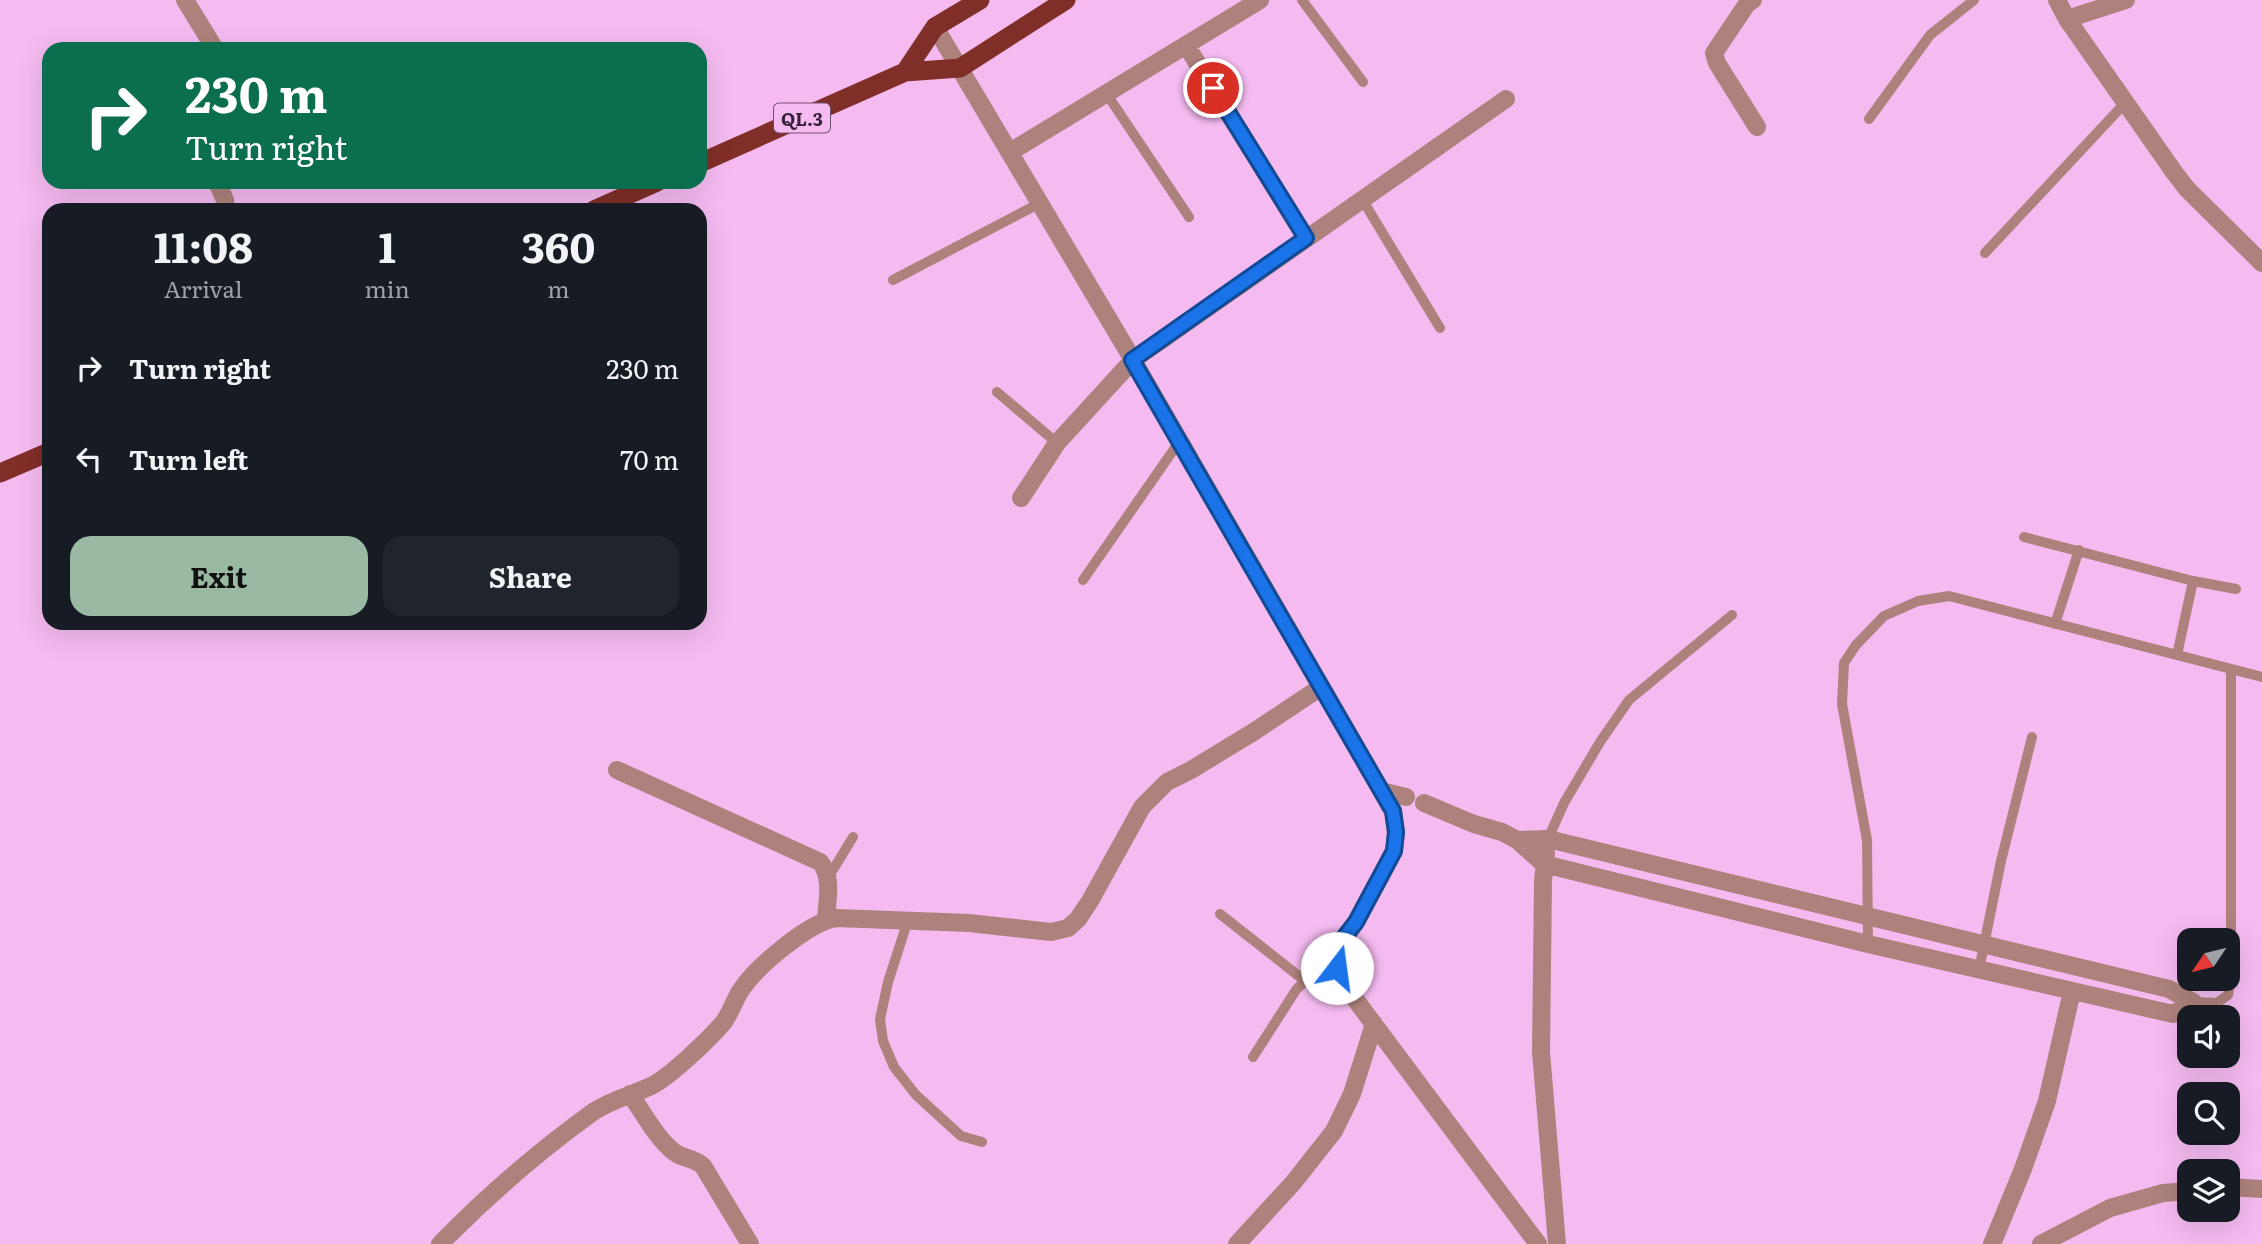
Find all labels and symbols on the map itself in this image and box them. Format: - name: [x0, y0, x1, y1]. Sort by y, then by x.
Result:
- pin: [1183, 58, 1243, 118]
- road number: QL.3: [774, 104, 830, 132]
- north arrow: [2177, 928, 2240, 990]
- position arrow: [1300, 931, 1374, 1005]

